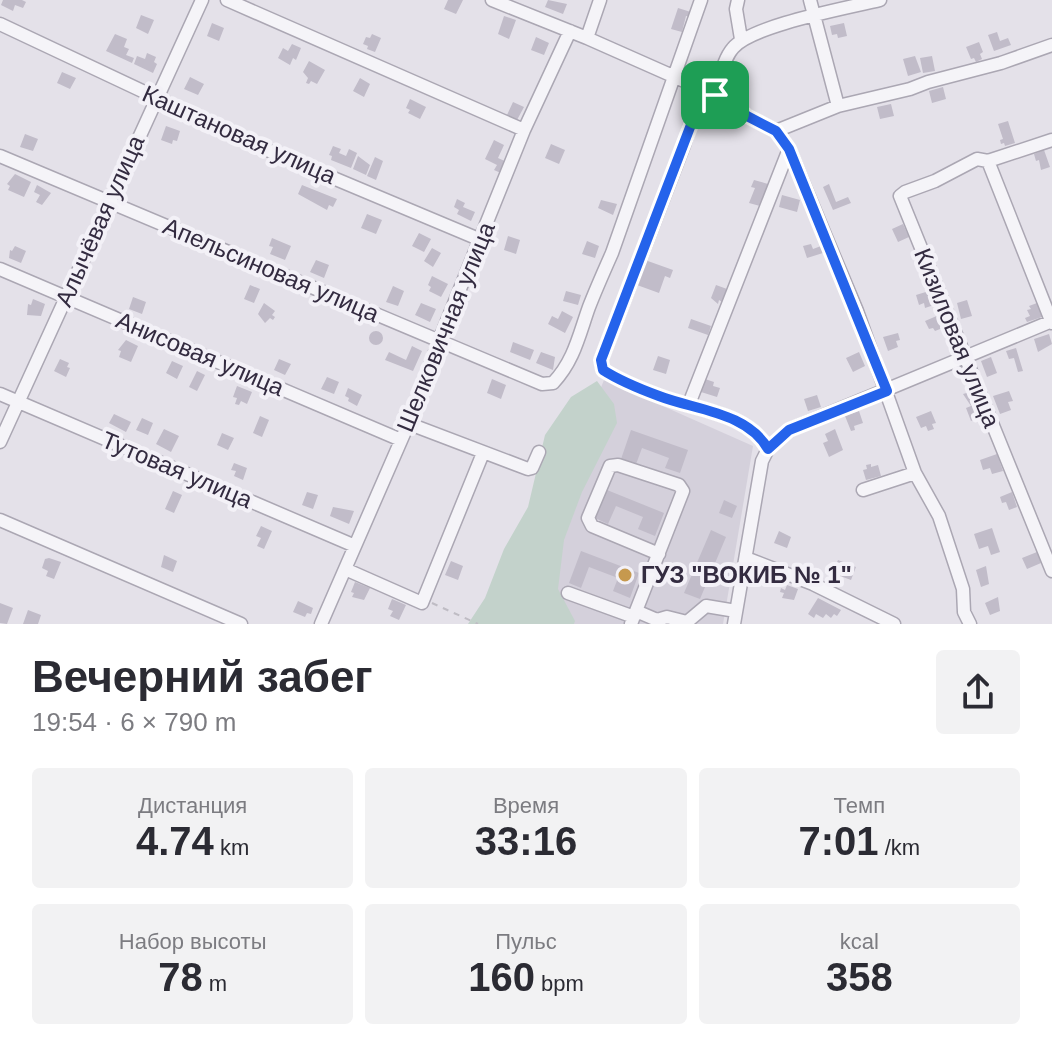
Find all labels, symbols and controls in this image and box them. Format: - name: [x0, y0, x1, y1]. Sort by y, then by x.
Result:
- pin: [681, 61, 749, 129]
- icon: arrive: [693, 73, 737, 117]
- street label: Каштановая улица: [138, 80, 341, 190]
- street label: Алычёвая улица: [50, 130, 150, 311]
- street label: Апельсиновая улица: [159, 212, 384, 327]
- street label: Шелковичная улица: [391, 218, 500, 436]
- street label: Кизиловая улица: [909, 244, 1006, 432]
- street label: Анисовая улица: [112, 306, 289, 401]
- street label: Тутовая улица: [98, 426, 257, 514]
- place label: ГУЗ "ВОКИБ № 1": [641, 561, 852, 588]
- marker: ГУЗ "ВОКИБ № 1": [616, 566, 634, 584]
- button: share: [936, 650, 1020, 734]
- text: Вечерний забег: [32, 652, 373, 701]
- text: 19:54 · 6 × 790 m: [32, 707, 237, 737]
- text: Дистанция: [138, 793, 247, 818]
- text: Время: [493, 793, 559, 818]
- text: Темп: [834, 793, 885, 818]
- text: 4.74: [136, 819, 214, 863]
- text: 33:16: [475, 819, 577, 863]
- text: 7:01: [799, 819, 879, 863]
- text: km: [214, 835, 249, 860]
- text: /km: [879, 835, 920, 860]
- text: Набор высоты: [119, 929, 267, 954]
- text: Пульс: [495, 929, 557, 954]
- text: kcal: [840, 929, 879, 954]
- text: 78: [158, 955, 203, 999]
- text: 160: [468, 955, 535, 999]
- text: 358: [826, 955, 893, 999]
- text: m: [203, 971, 227, 996]
- text: bpm: [535, 971, 584, 996]

